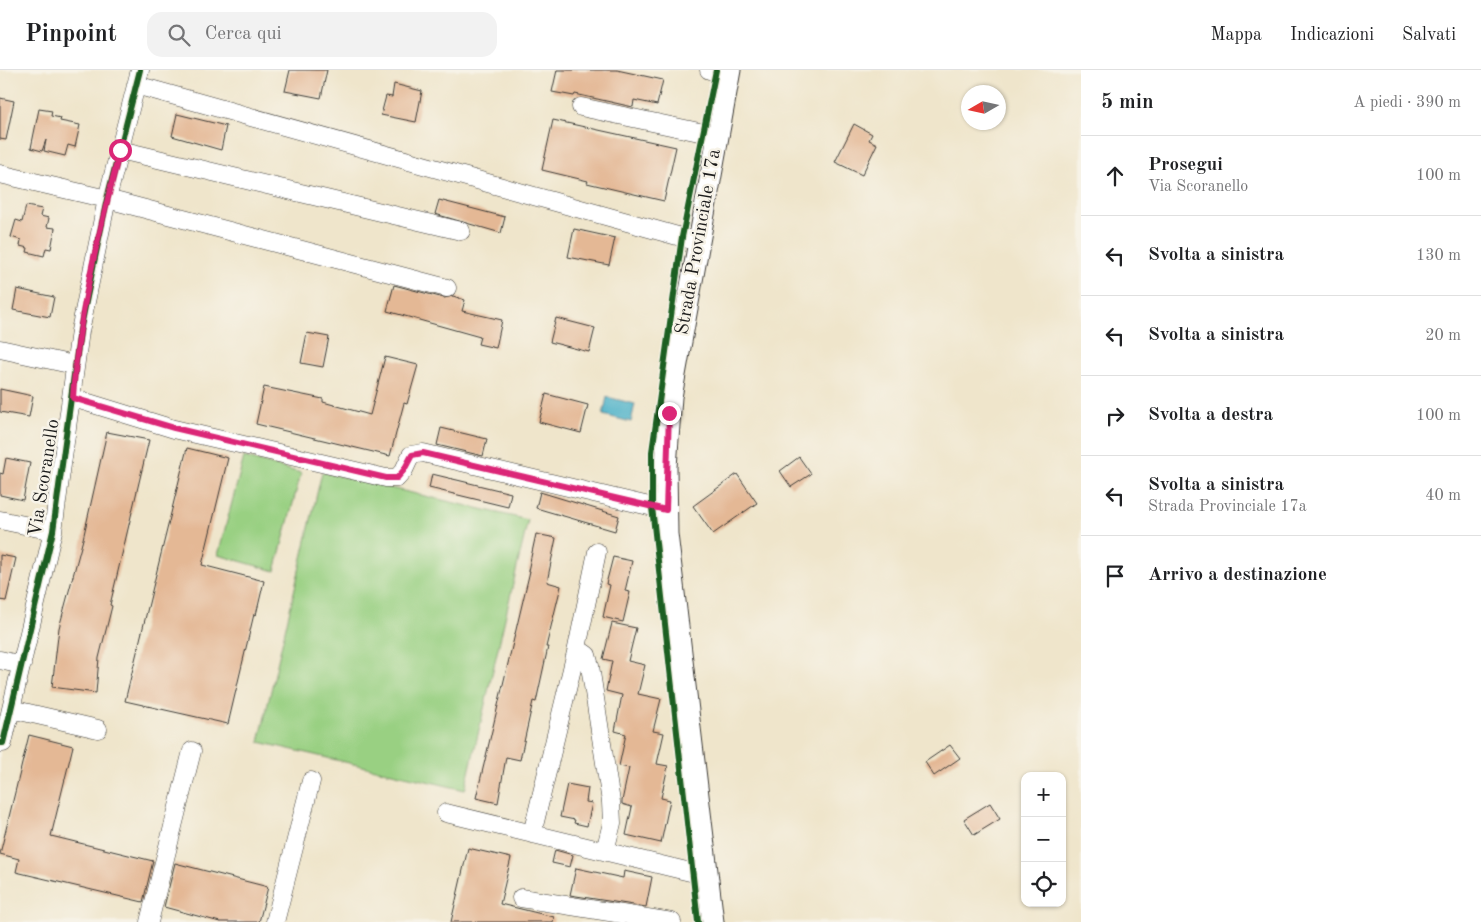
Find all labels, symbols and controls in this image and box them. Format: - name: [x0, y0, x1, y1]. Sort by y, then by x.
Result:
- search box: [147, 12, 497, 57]
- icon: search: [165, 21, 193, 49]
- text: Pinpoint: [25, 23, 117, 47]
- text: Cerca qui: [205, 25, 282, 44]
- text: Mappa: [1210, 26, 1262, 44]
- text: Indicazioni: [1290, 26, 1374, 44]
- text: Salvati: [1402, 26, 1456, 44]
- north arrow: [961, 85, 1006, 130]
- text: 5 min: [1101, 92, 1154, 113]
- text: A piedi · 390 m: [1353, 95, 1461, 111]
- route start: [109, 139, 132, 162]
- street label: Strada Provinciale 17a: [673, 147, 725, 336]
- text: Prosegui: [1148, 156, 1223, 175]
- icon: ahead: [1101, 162, 1129, 190]
- text: 100 m: [1416, 168, 1461, 184]
- text: Via Scoranello: [1148, 179, 1248, 195]
- icon: left: [1101, 242, 1129, 270]
- text: Svolta a sinistra: [1148, 246, 1284, 265]
- text: 130 m: [1416, 248, 1461, 264]
- icon: left: [1101, 322, 1129, 350]
- text: Svolta a sinistra: [1148, 326, 1284, 345]
- text: 20 m: [1425, 328, 1461, 344]
- route end: [658, 402, 681, 425]
- icon: right: [1101, 402, 1129, 430]
- text: Svolta a destra: [1148, 406, 1273, 425]
- text: 100 m: [1416, 408, 1461, 424]
- street label: Via Scoranello: [26, 418, 64, 538]
- text: Svolta a sinistra: [1148, 476, 1284, 495]
- icon: left: [1101, 482, 1129, 510]
- text: 40 m: [1425, 488, 1461, 504]
- text: Strada Provinciale 17a: [1148, 499, 1307, 515]
- icon: arrive: [1101, 562, 1129, 590]
- text: Arrivo a destinazione: [1148, 566, 1327, 585]
- map controls: [1021, 772, 1066, 907]
- button: +: [1021, 772, 1066, 817]
- button: −: [1021, 817, 1066, 862]
- button: locate: [1021, 862, 1066, 907]

